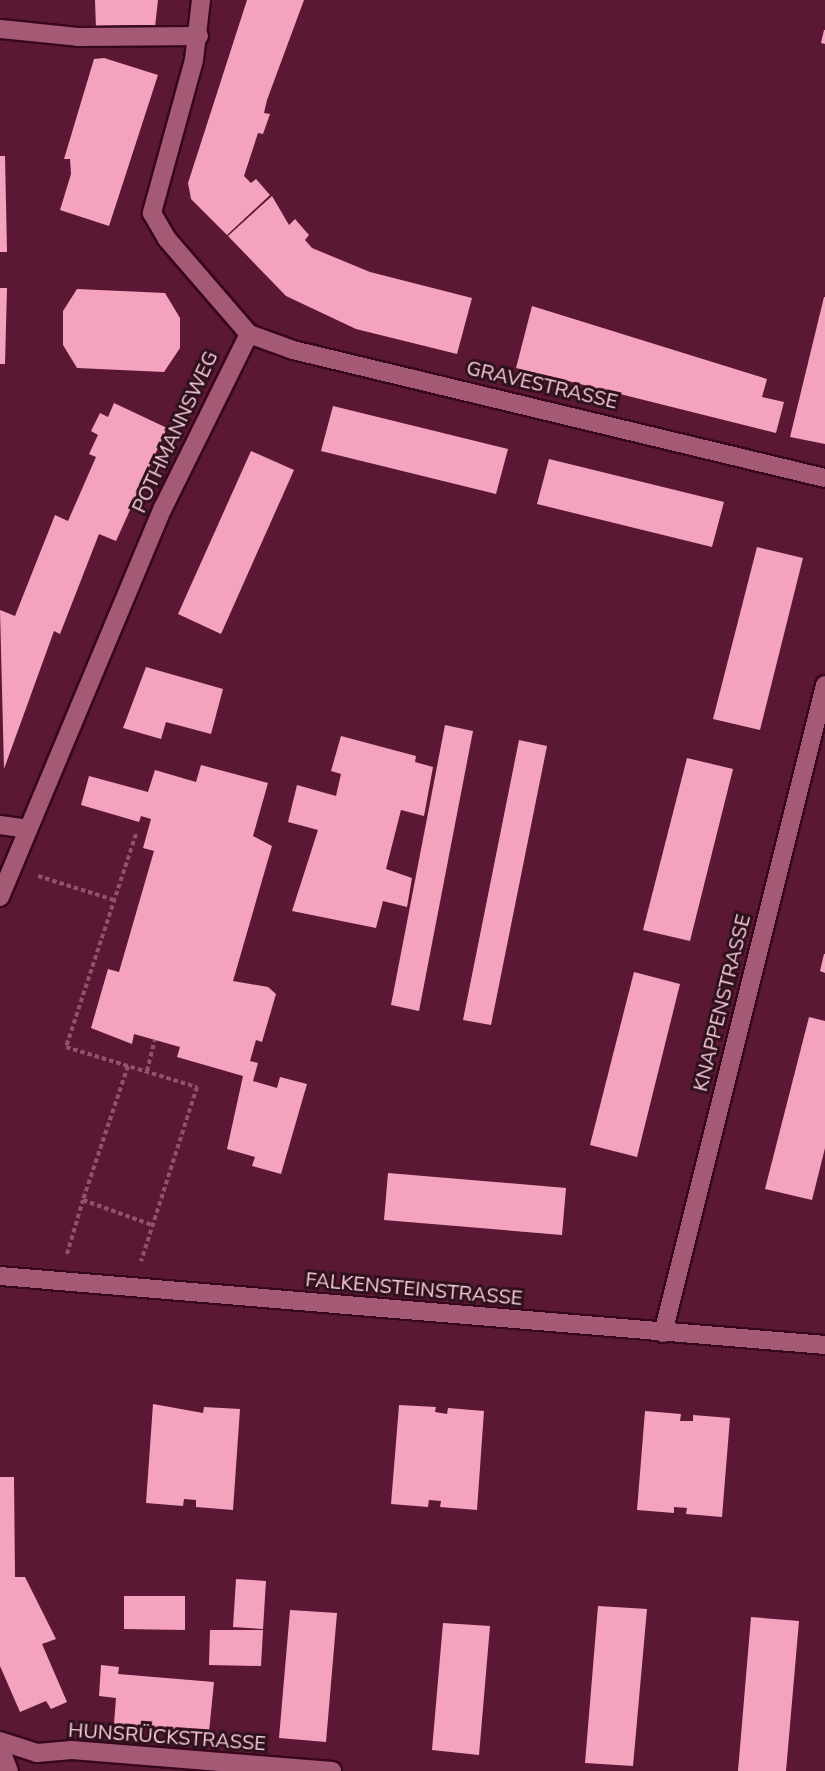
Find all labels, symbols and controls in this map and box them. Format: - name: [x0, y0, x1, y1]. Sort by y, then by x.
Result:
- street label: POTHMANNSWEG: [127, 347, 223, 517]
- street label: GRAVESTRASSE: [464, 356, 620, 414]
- street label: KNAPPENSTRASSE: [688, 912, 756, 1094]
- street label: FALKENSTEINSTRASSE: [305, 1268, 523, 1310]
- street label: HUNSRÜCKSTRASSE: [67, 1718, 267, 1756]

